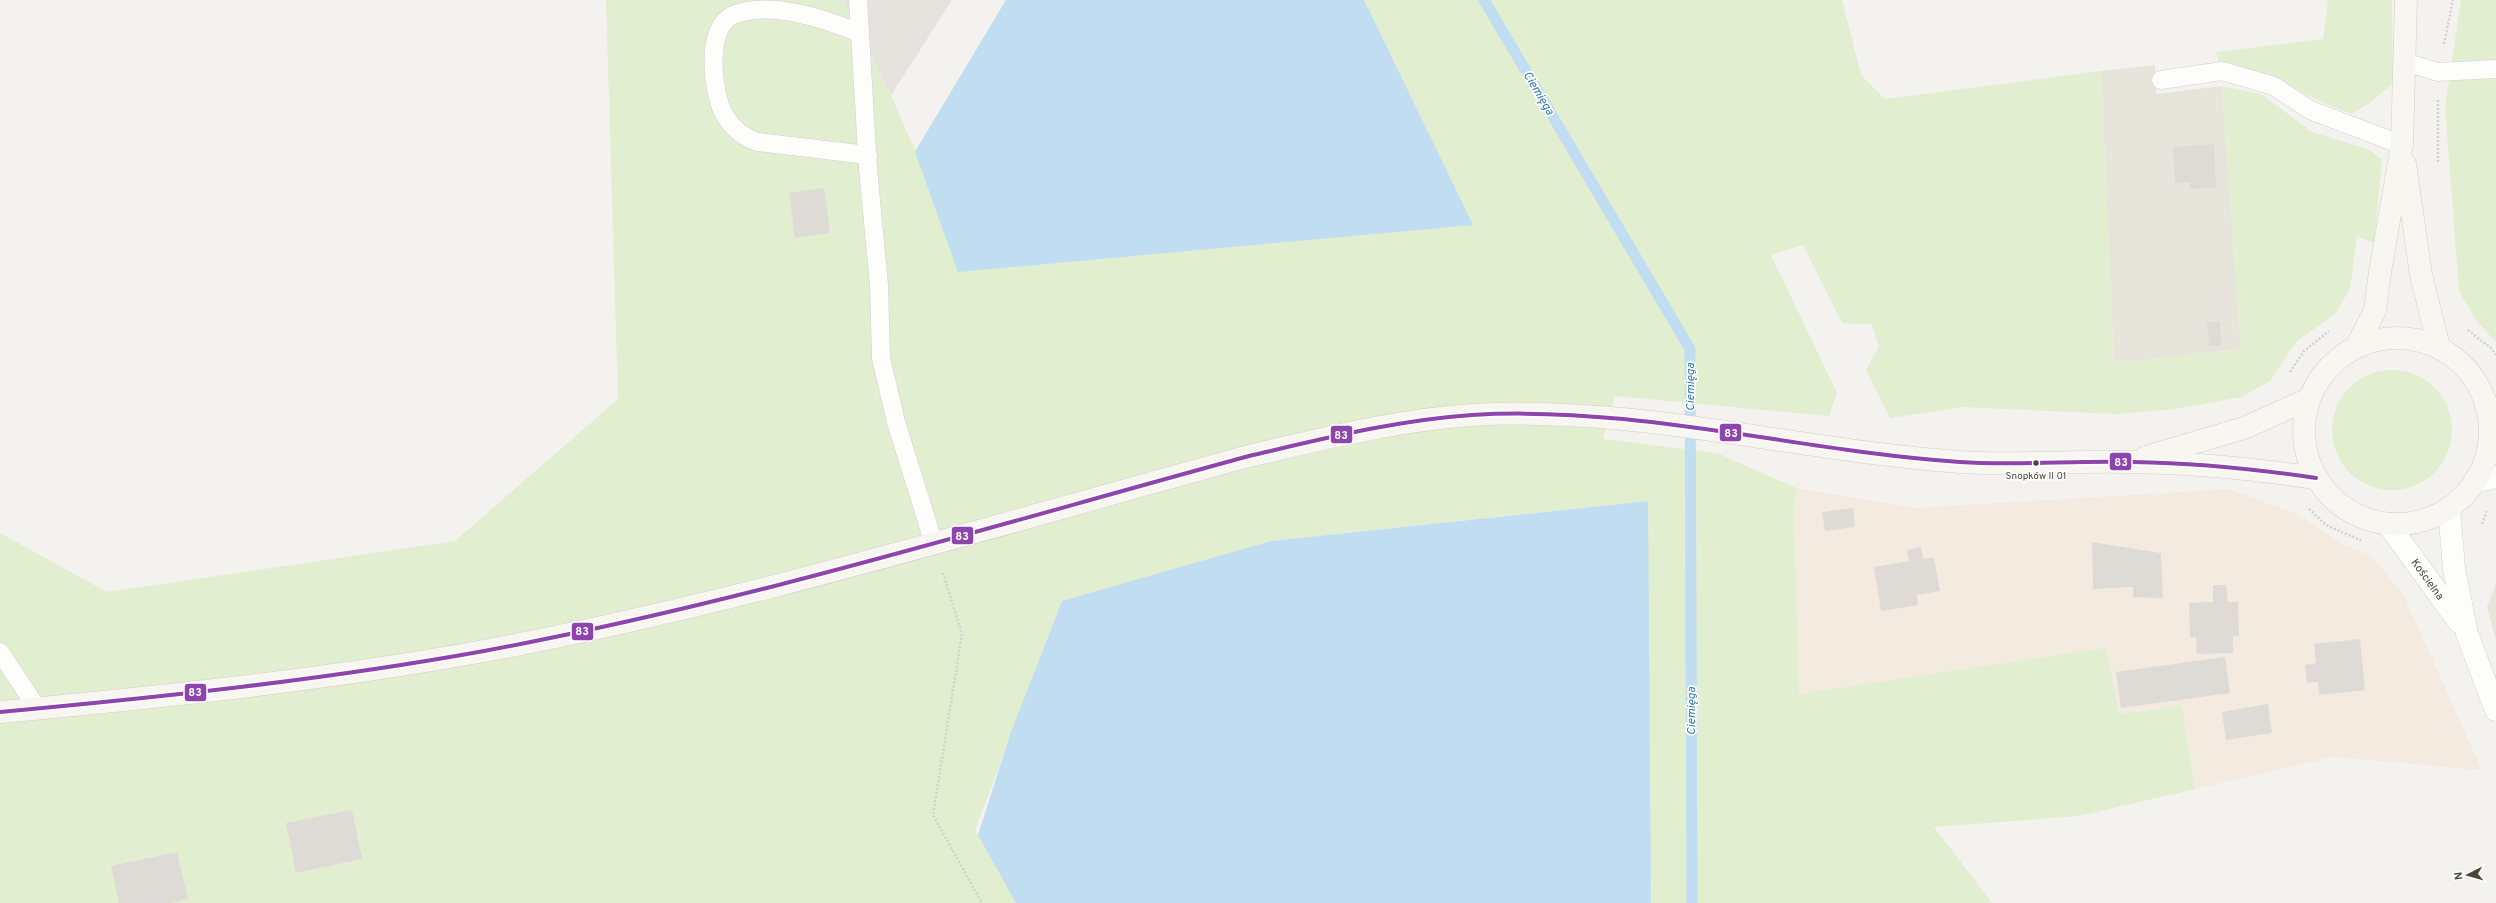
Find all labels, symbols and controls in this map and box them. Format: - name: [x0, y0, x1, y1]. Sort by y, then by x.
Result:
- water label: Ciemięga: [1519, 69, 1558, 119]
- water label: Ciemięga: [1683, 362, 1699, 411]
- line badge: 83: [1719, 423, 1742, 442]
- line badge: 83: [1330, 425, 1353, 444]
- text: 83: [1724, 427, 1738, 441]
- text: 83: [1334, 429, 1348, 443]
- line badge: 83: [2109, 452, 2132, 471]
- text: 83: [2114, 456, 2128, 470]
- marker: Snopków II 01: [2031, 458, 2041, 468]
- place label: Snopków II 01: [2005, 470, 2067, 483]
- line badge: 83: [951, 526, 974, 545]
- text: 83: [955, 530, 969, 544]
- street label: Kościelna: [2408, 556, 2447, 603]
- line badge: 83: [571, 622, 594, 641]
- text: 83: [575, 625, 589, 639]
- line badge: 83: [184, 683, 207, 702]
- text: 83: [188, 686, 202, 700]
- water label: Ciemięga: [1684, 686, 1700, 735]
- north arrow: [2448, 855, 2488, 895]
- text: N: [2452, 871, 2466, 881]

